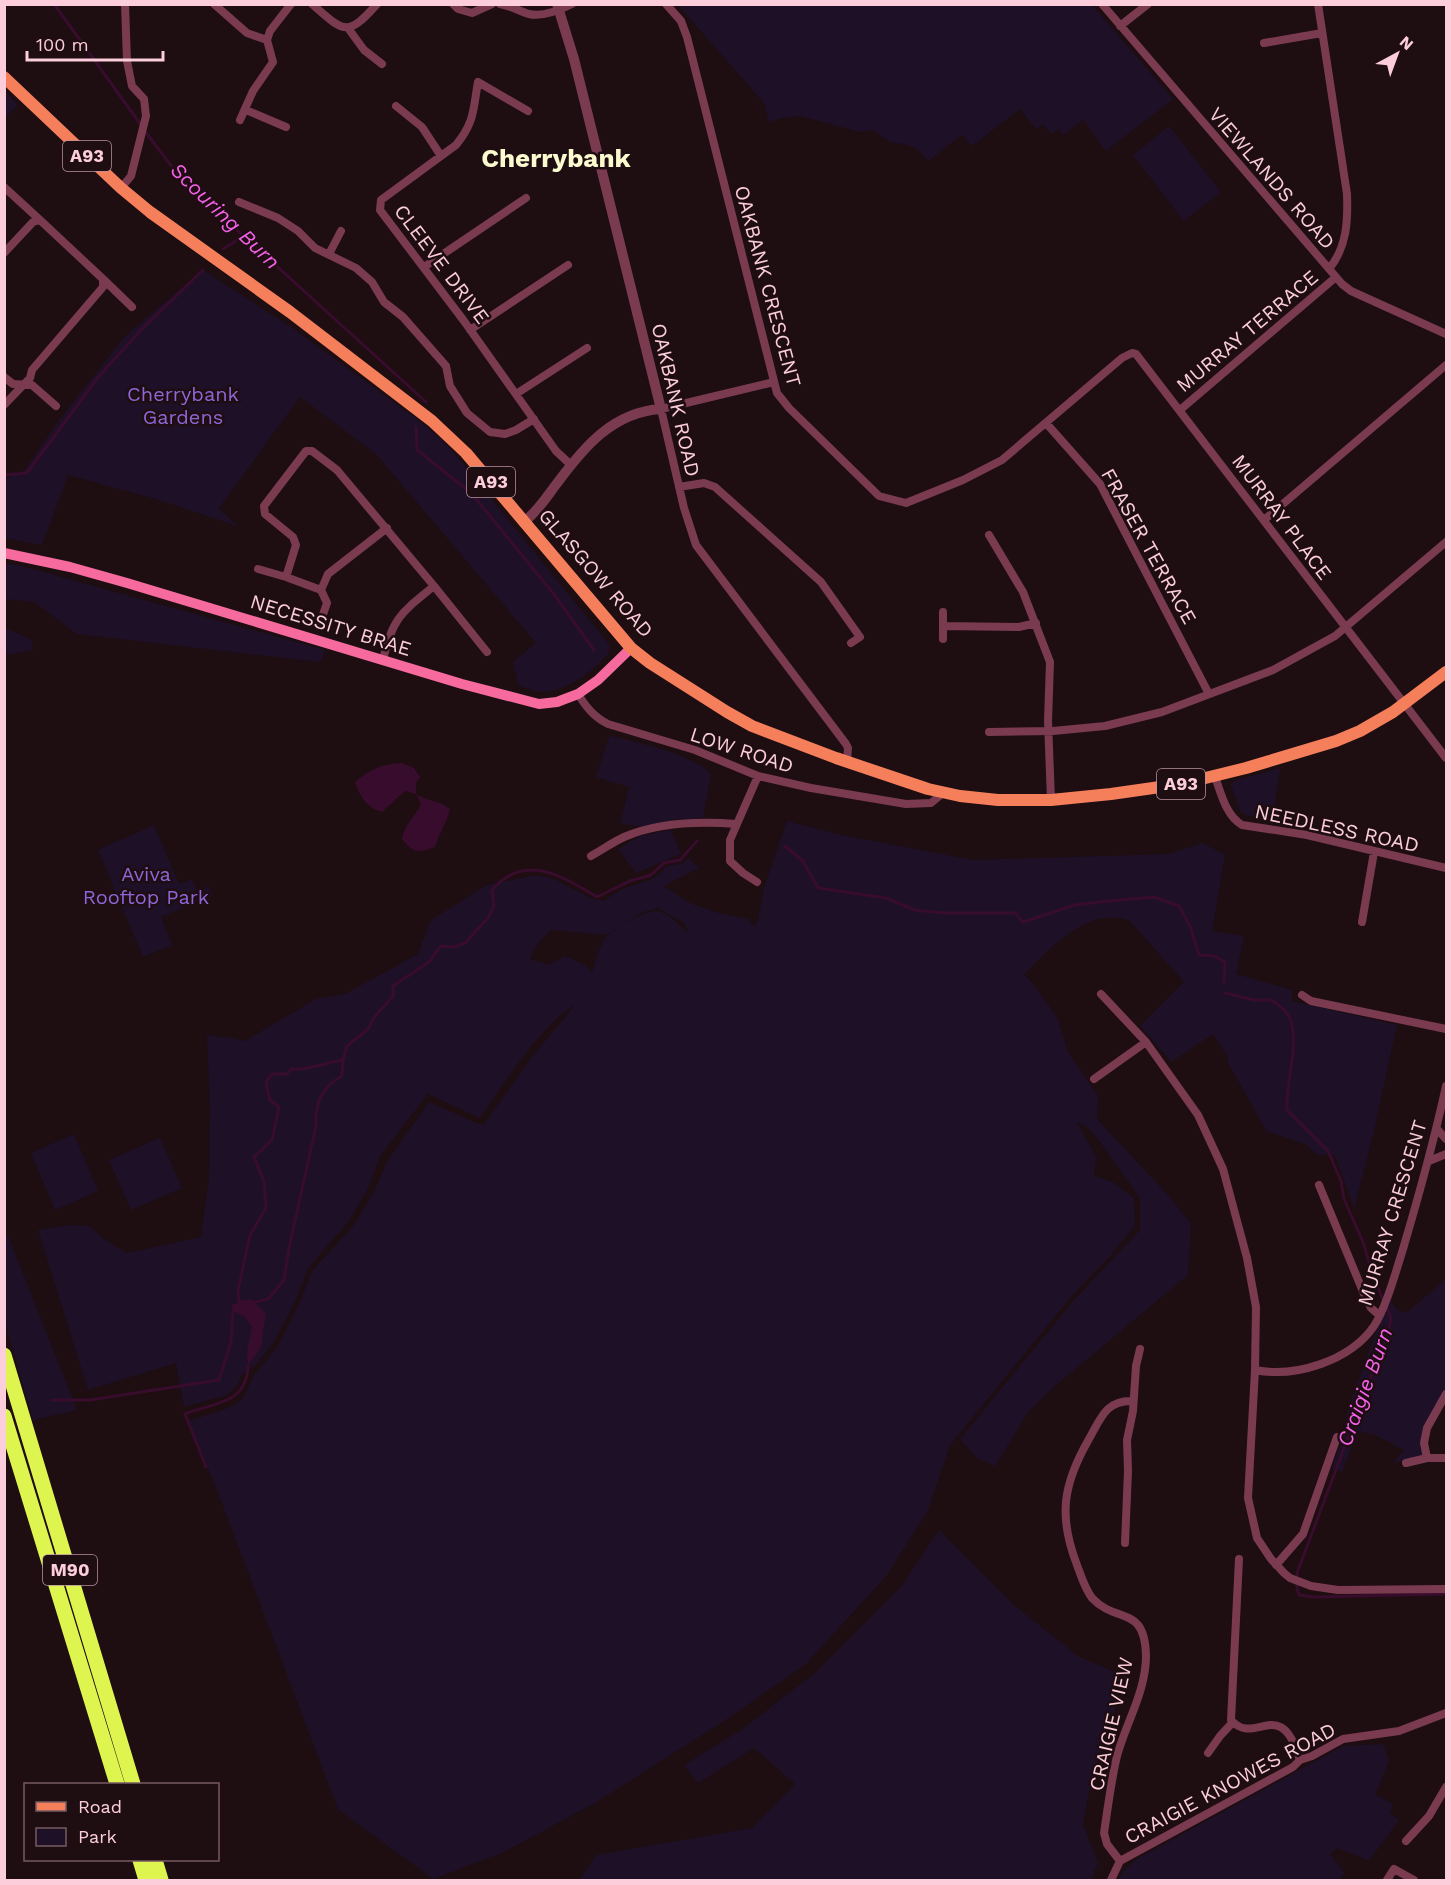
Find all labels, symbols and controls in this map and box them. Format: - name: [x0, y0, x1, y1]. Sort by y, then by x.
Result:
- scale bar: [27, 24, 164, 62]
- north arrow: [1367, 24, 1427, 84]
- text: N: [1396, 32, 1417, 54]
- text: 100 m: [36, 34, 89, 55]
- street label: VIEWLANDS ROAD: [1204, 102, 1340, 254]
- road number: A93: [63, 141, 111, 171]
- district label: Cherrybank: [481, 143, 632, 173]
- water label: Scouring Burn: [165, 157, 285, 274]
- street label: OAKBANK CRESCENT: [730, 183, 806, 389]
- street label: CLEEVE DRIVE: [389, 200, 495, 328]
- street label: MURRAY TERRACE: [1171, 265, 1323, 397]
- street label: OAKBANK ROAD: [647, 321, 705, 479]
- park label: Cherrybank Gardens: [127, 382, 239, 429]
- street label: MURRAY PLACE: [1227, 450, 1337, 584]
- street label: FRASER TERRACE: [1096, 464, 1202, 628]
- road number: A93: [467, 467, 515, 497]
- street label: GLASGOW ROAD: [534, 504, 658, 642]
- street label: NECESSITY BRAE: [248, 589, 414, 661]
- street label: LOW ROAD: [687, 722, 797, 778]
- road number: A93: [1157, 769, 1205, 799]
- street label: NEEDLESS ROAD: [1253, 799, 1421, 857]
- park label: Aviva Rooftop Park: [83, 862, 209, 909]
- street label: MURRAY CRESCENT: [1352, 1117, 1432, 1309]
- water label: Craigie Burn: [1331, 1324, 1398, 1450]
- road number: M90: [43, 1555, 97, 1585]
- street label: CRAIGIE VIEW: [1084, 1655, 1138, 1793]
- street label: CRAIGIE KNOWES ROAD: [1120, 1717, 1340, 1849]
- legend: [24, 1783, 219, 1861]
- text: Road: [78, 1796, 122, 1817]
- text: Park: [78, 1826, 117, 1847]

